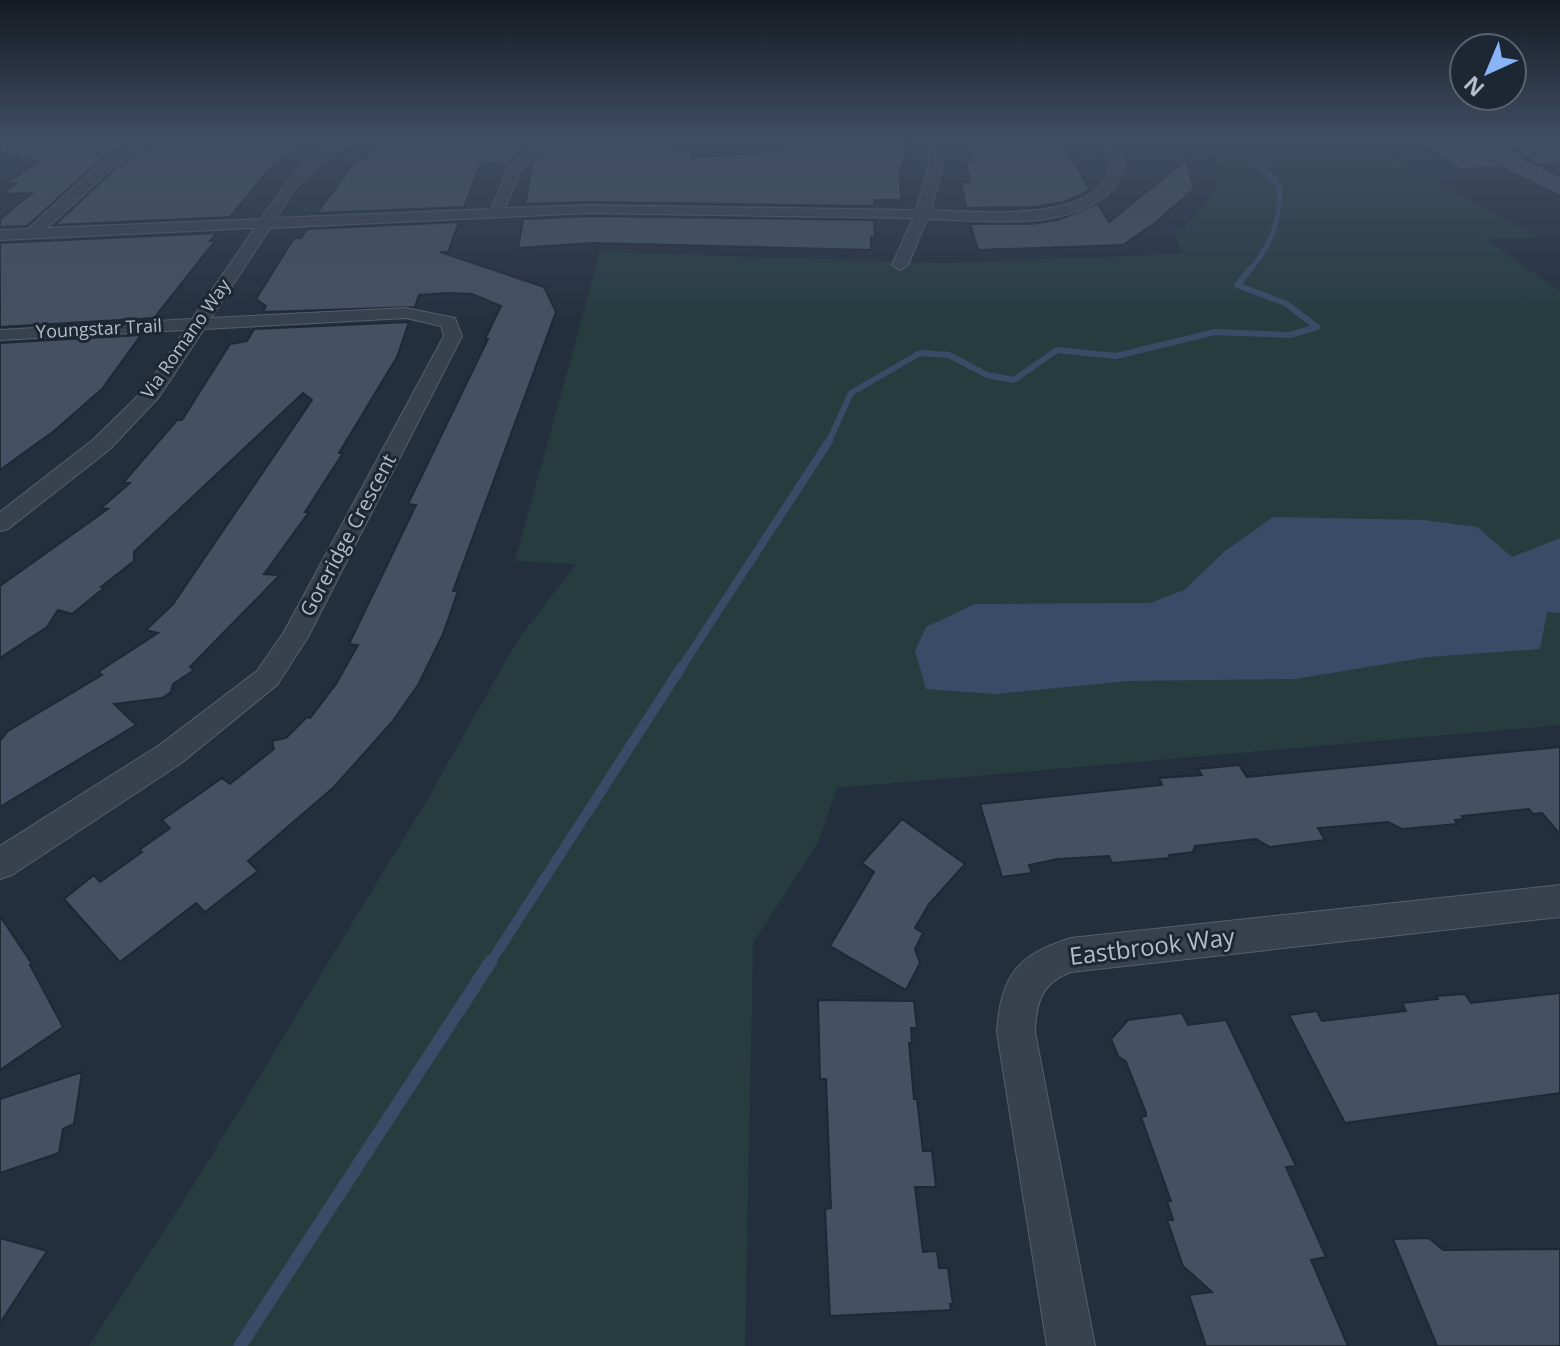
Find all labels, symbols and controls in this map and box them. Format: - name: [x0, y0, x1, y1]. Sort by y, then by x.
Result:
- north arrow: [1448, 32, 1528, 112]
- text: N: [1457, 70, 1490, 104]
- street label: Via Romano Way: [135, 273, 236, 403]
- street label: Youngstar Trail: [35, 313, 163, 343]
- street label: Goreridge Crescent: [293, 449, 402, 621]
- street label: Eastbrook Way: [1067, 919, 1237, 972]

